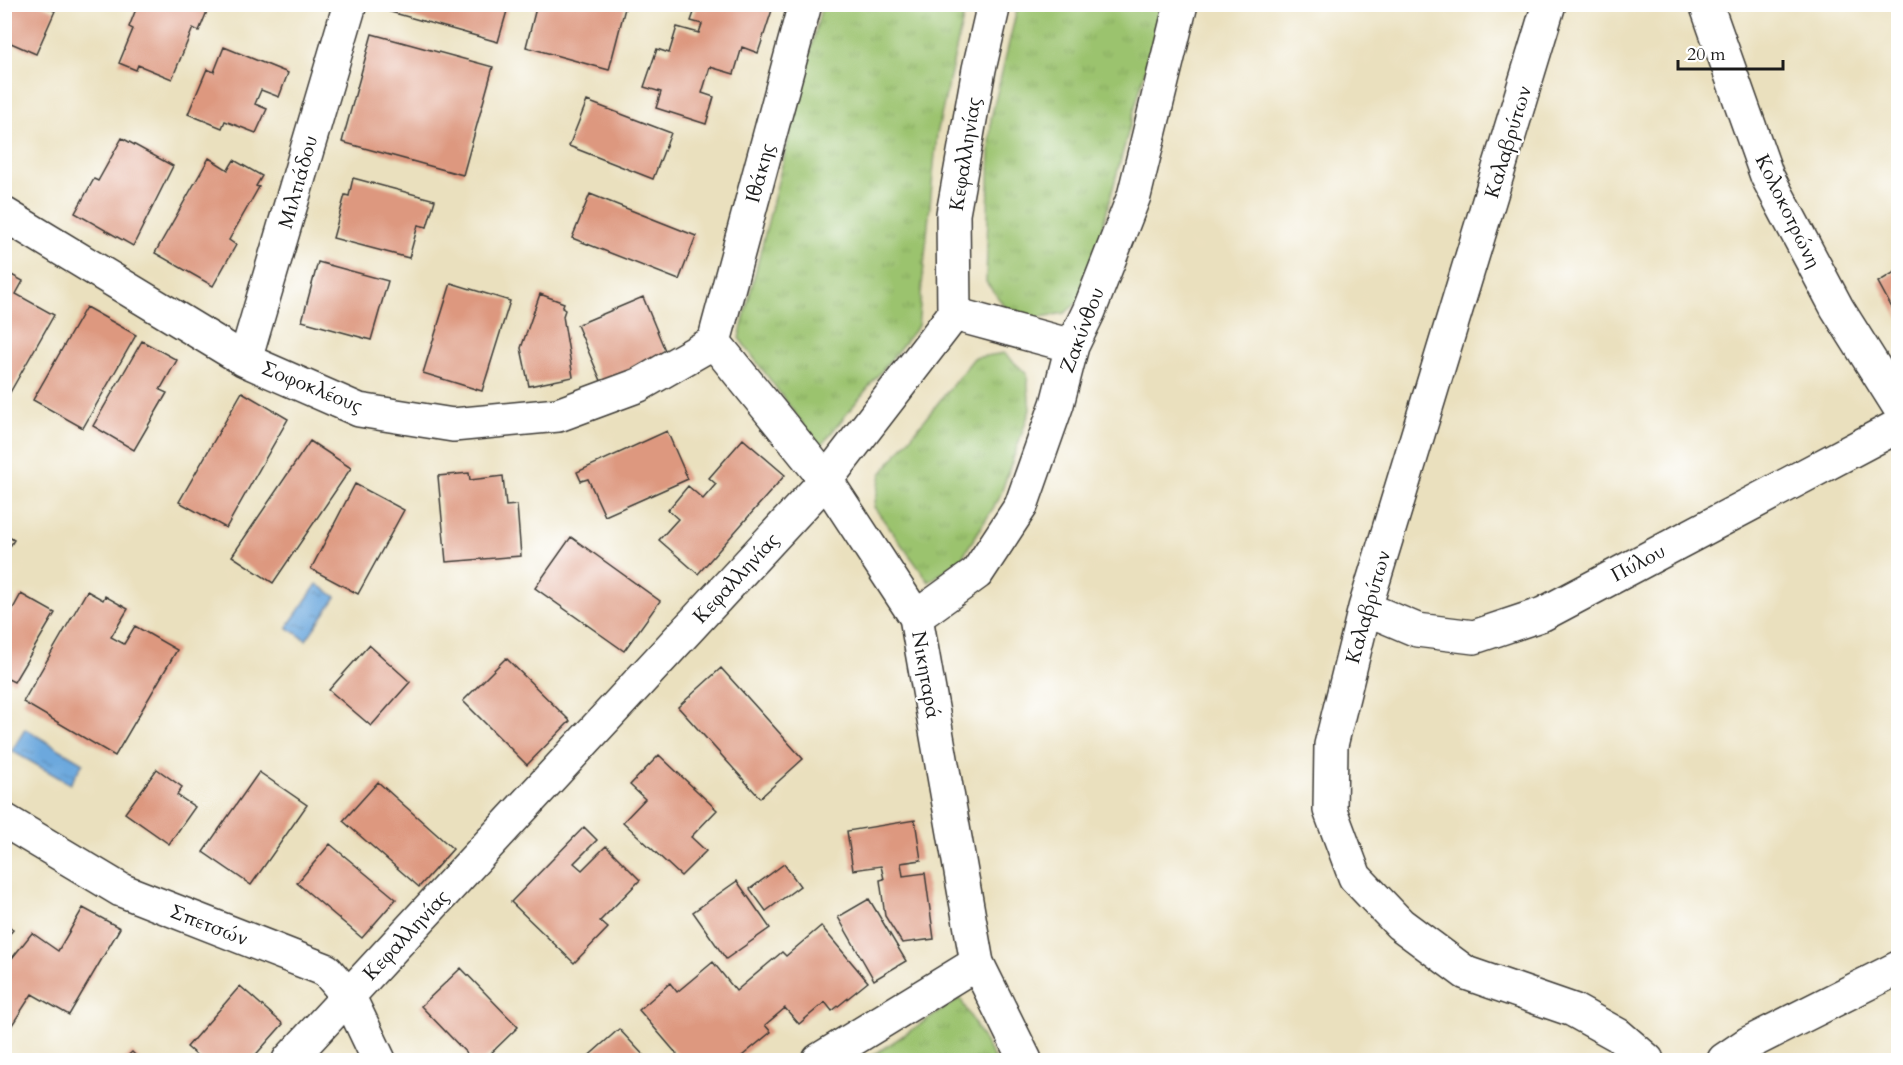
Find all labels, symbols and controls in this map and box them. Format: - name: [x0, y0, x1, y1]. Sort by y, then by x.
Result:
- scale bar: [1678, 33, 1783, 71]
- text: 20 m: [1687, 42, 1726, 67]
- street label: Καλαβρύτων: [1478, 82, 1538, 202]
- street label: Κεφαλληνίας: [943, 95, 987, 213]
- street label: Μιλτιάδου: [272, 132, 324, 232]
- street label: Ιθάκης: [739, 140, 781, 206]
- street label: Κολοκοτρώνη: [1749, 150, 1827, 272]
- street label: Ζακύνθου: [1053, 283, 1111, 377]
- street label: Σοφοκλέους: [258, 355, 367, 420]
- street label: Κεφαλληνίας: [687, 527, 785, 629]
- street label: Πύλου: [1606, 537, 1670, 589]
- street label: Καλαβρύτων: [1339, 547, 1397, 667]
- street label: Νικηταρά: [905, 629, 947, 721]
- street label: Κεφαλληνίας: [357, 884, 455, 986]
- street label: Σπετσών: [166, 898, 252, 952]

